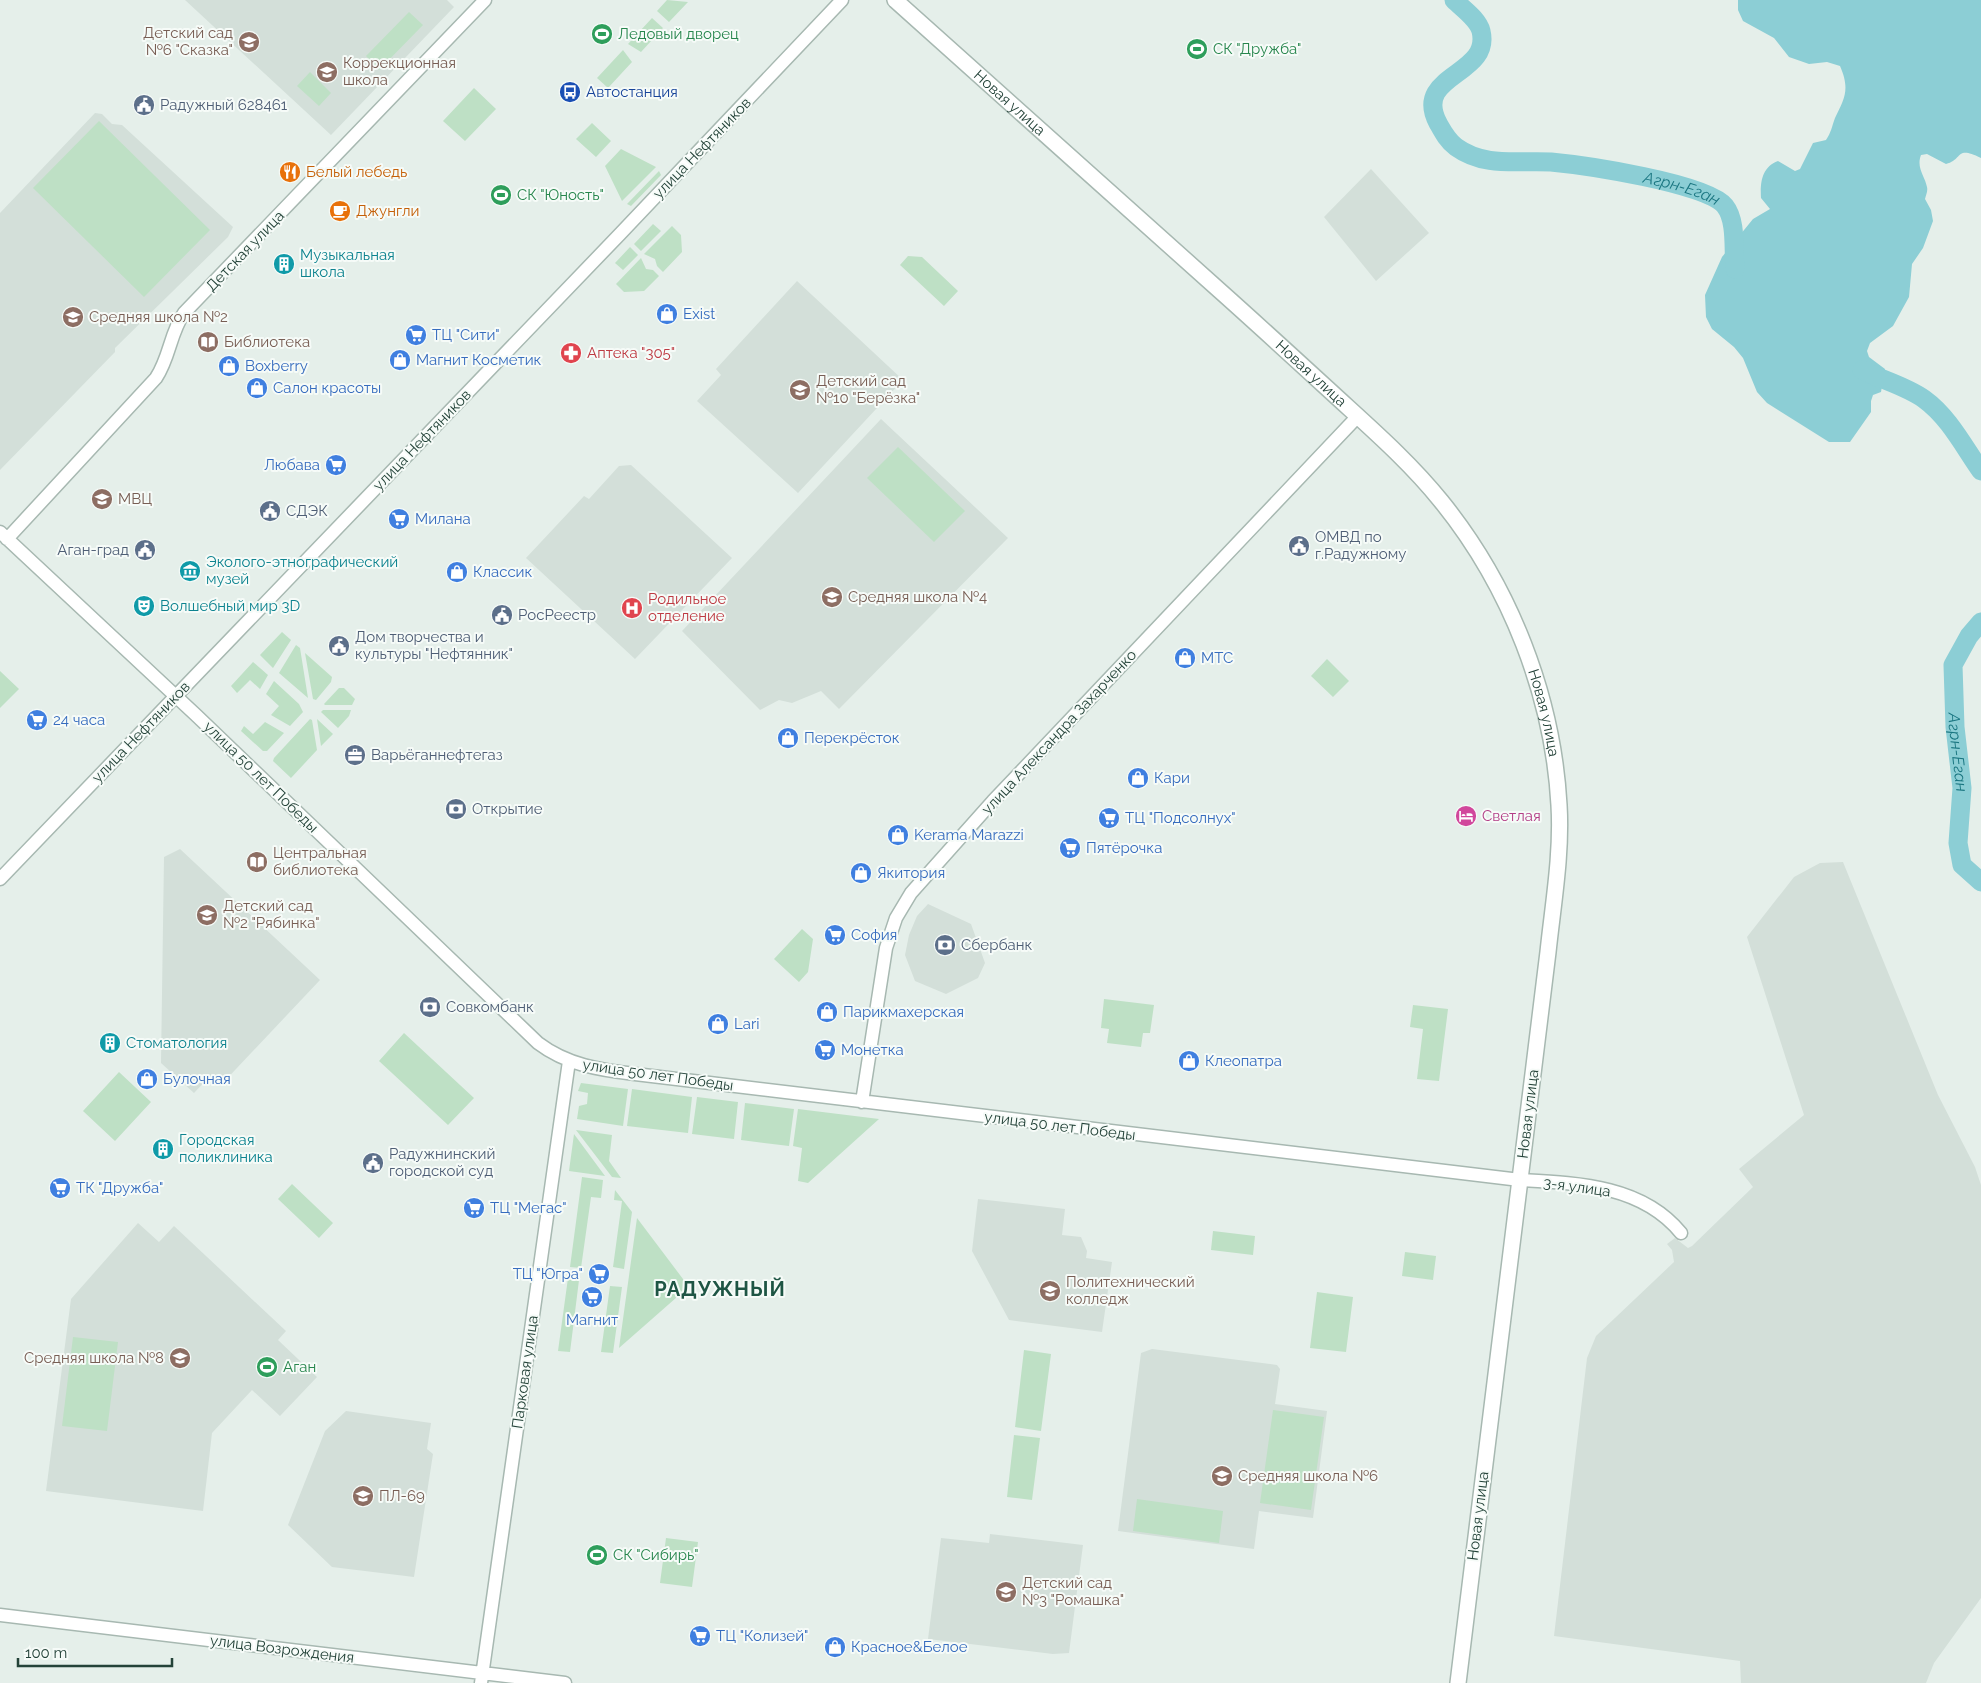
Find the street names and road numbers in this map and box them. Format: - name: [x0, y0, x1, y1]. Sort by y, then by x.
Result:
- street label: Новая улица: [970, 66, 1049, 140]
- street label: улица Нефтяников: [649, 94, 755, 202]
- street label: Детская улица: [202, 207, 288, 295]
- street label: Новая улица: [1272, 336, 1350, 410]
- street label: улица Нефтяников: [369, 386, 475, 494]
- street label: улица Александра Захарченко: [978, 646, 1140, 818]
- street label: Новая улица: [1524, 667, 1563, 758]
- street label: улица Нефтяников: [88, 678, 194, 786]
- street label: улица 50 лет Победы: [200, 718, 322, 836]
- street label: улица 50 лет Победы: [581, 1055, 735, 1095]
- street label: Новая улица: [1514, 1068, 1542, 1160]
- street label: улица 50 лет Победы: [983, 1108, 1137, 1144]
- street label: 3-я улица: [1542, 1173, 1612, 1201]
- street label: Парковая улица: [508, 1314, 542, 1430]
- street label: Новая улица: [1464, 1470, 1492, 1562]
- street label: улица Возрождения: [209, 1631, 355, 1667]

